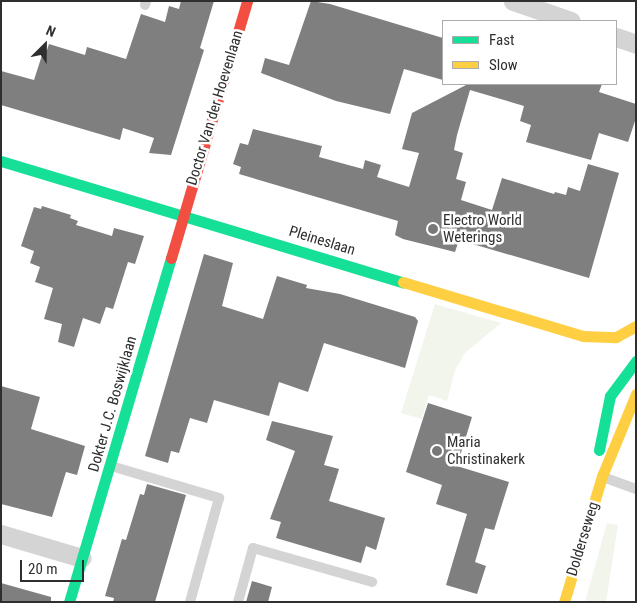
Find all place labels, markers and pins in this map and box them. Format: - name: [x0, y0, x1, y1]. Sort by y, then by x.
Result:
- place label: Electro World Weterings: [443, 211, 522, 246]
- marker: Electro World Weterings: [427, 223, 439, 235]
- place label: Maria Christinakerk: [447, 433, 525, 468]
- marker: Maria Christinakerk: [431, 445, 443, 457]

